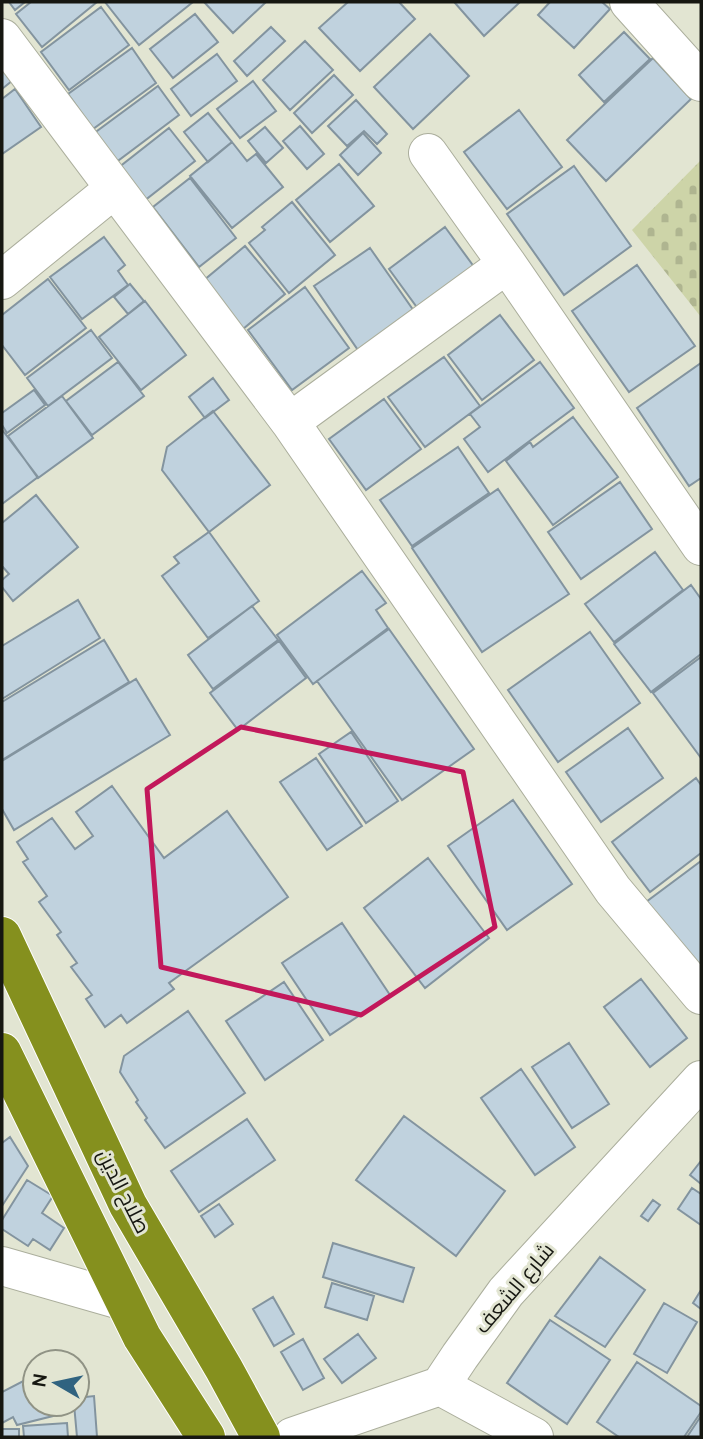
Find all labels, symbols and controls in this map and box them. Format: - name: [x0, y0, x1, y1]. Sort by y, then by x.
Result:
- street label: صلاح الدين: [90, 1145, 156, 1238]
- street label: شارع الشعف: [469, 1238, 561, 1340]
- north arrow: [21, 1348, 91, 1418]
- text: N: [27, 1372, 52, 1389]

